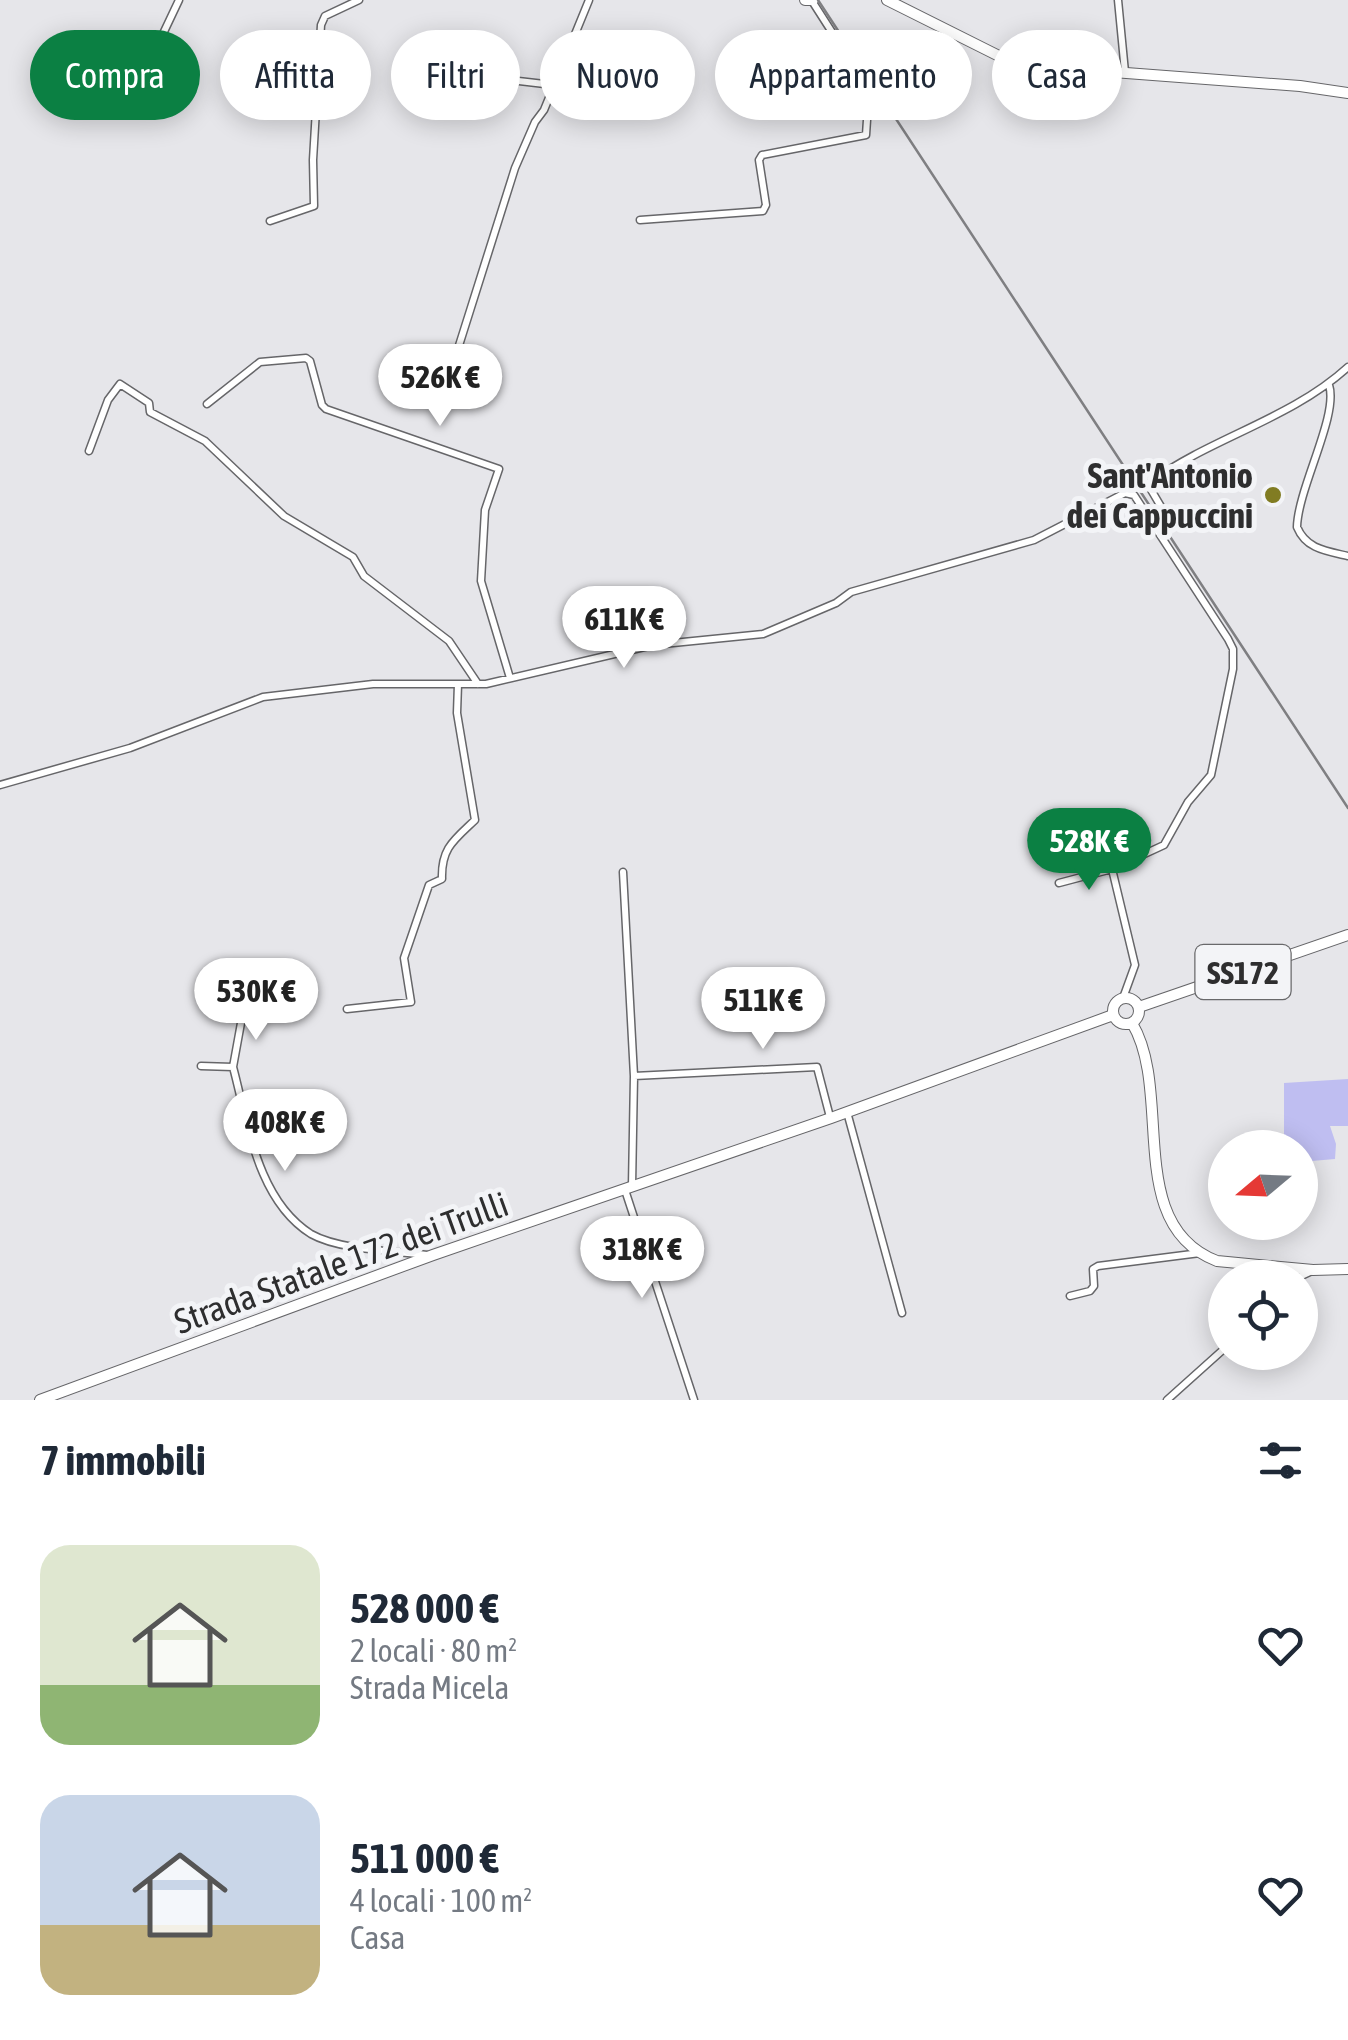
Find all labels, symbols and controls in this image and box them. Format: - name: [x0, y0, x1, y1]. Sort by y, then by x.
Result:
- chip: Compra: [30, 30, 200, 120]
- chip: Affitta: [220, 30, 371, 120]
- chip: Filtri: [391, 30, 520, 120]
- chip: Nuovo: [540, 30, 695, 120]
- chip: Appartamento: [715, 30, 972, 120]
- chip: Casa: [992, 30, 1122, 120]
- pin: 526K €: [359, 344, 521, 429]
- text: 526K €: [400, 358, 480, 395]
- place label: Sant'Antonio dei Cappuccini: [1067, 455, 1253, 535]
- marker: Sant'Antonio dei Cappuccini: [1262, 484, 1284, 506]
- pin: 611K €: [543, 586, 705, 671]
- text: 611K €: [584, 600, 664, 637]
- pin: 528K €: [1008, 808, 1170, 893]
- text: 528K €: [1049, 822, 1129, 859]
- road number: SS172: [1196, 945, 1290, 999]
- pin: 530K €: [175, 958, 337, 1043]
- pin: 511K €: [682, 967, 844, 1052]
- text: 530K €: [216, 972, 296, 1009]
- text: 511K €: [723, 981, 803, 1018]
- pin: 408K €: [204, 1089, 366, 1174]
- text: 408K €: [245, 1103, 325, 1140]
- north arrow: [1208, 1130, 1318, 1240]
- map controls: [1208, 1130, 1318, 1370]
- street label: Strada Statale 172 dei Trulli: [169, 1183, 513, 1341]
- pin: 318K €: [561, 1216, 723, 1301]
- text: 318K €: [602, 1230, 682, 1267]
- button: locate: [1208, 1260, 1318, 1370]
- icon: filters: [1253, 1433, 1308, 1488]
- text: 7 immobili: [40, 1436, 206, 1484]
- text: 528 000 €: [350, 1584, 499, 1632]
- icon: home: [120, 1585, 240, 1705]
- icon: heart: [1253, 1618, 1308, 1673]
- text: 2 locali · 80 m²: [350, 1632, 517, 1669]
- text: Strada Micela: [350, 1669, 509, 1706]
- text: 511 000 €: [350, 1834, 499, 1882]
- icon: home: [120, 1835, 240, 1955]
- icon: heart: [1253, 1868, 1308, 1923]
- text: 4 locali · 100 m²: [350, 1882, 532, 1919]
- text: Casa: [350, 1919, 405, 1956]

